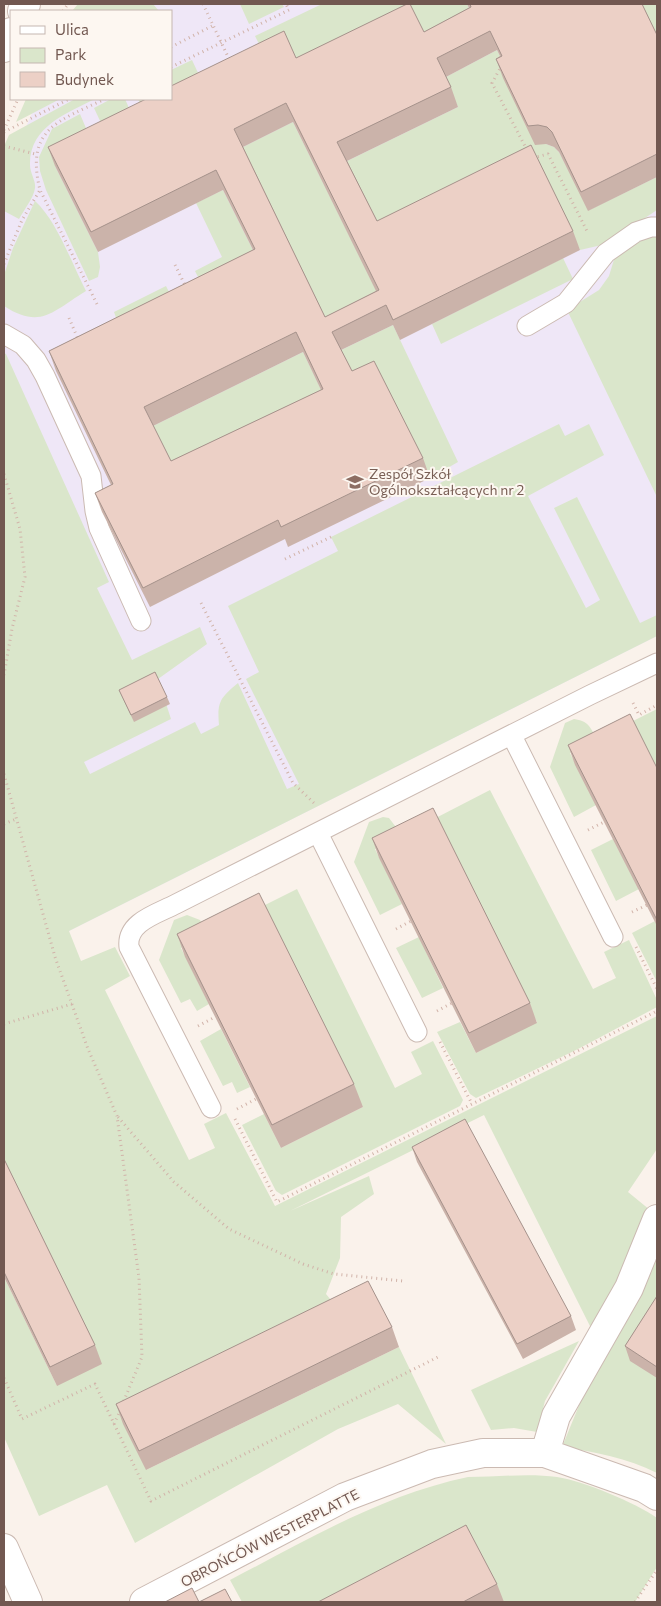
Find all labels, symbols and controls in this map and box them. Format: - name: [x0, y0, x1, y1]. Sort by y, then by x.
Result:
- legend: [10, 10, 172, 100]
- text: Ulica: [55, 20, 89, 38]
- text: Park: [55, 45, 86, 63]
- text: Budynek: [55, 70, 114, 88]
- place label: Zespół Szkół Ogólnokształcących nr 2: [369, 465, 524, 498]
- school or university icon: Zespół Szkół Ogólnokształcących nr 2: [345, 472, 365, 492]
- street label: OBROŃCÓW WESTERPLATTE: [178, 1485, 362, 1590]

